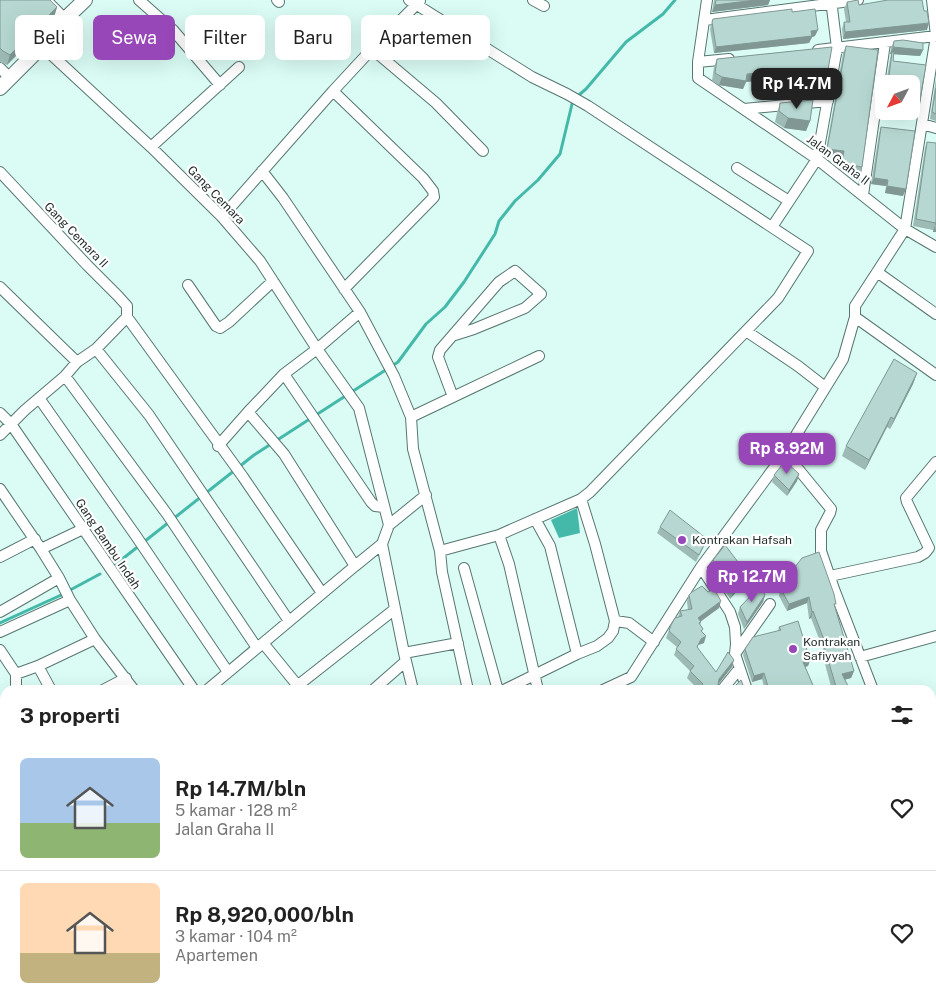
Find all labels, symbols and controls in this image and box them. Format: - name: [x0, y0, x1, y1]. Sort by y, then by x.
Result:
- chip: Beli: [15, 15, 83, 60]
- chip: Sewa: [93, 15, 175, 60]
- chip: Filter: [185, 15, 265, 60]
- chip: Baru: [275, 15, 351, 60]
- chip: Apartemen: [361, 15, 490, 60]
- pin: Rp 14.7M: [745, 68, 849, 110]
- text: Rp 14.7M: [762, 74, 832, 93]
- north arrow: [875, 75, 920, 120]
- map controls: [875, 75, 920, 120]
- street label: Jalan Graha II: [804, 132, 872, 188]
- street label: Gang Cemara: [185, 163, 247, 227]
- street label: Gang Cemara II: [41, 199, 111, 271]
- pin: Rp 8.92M: [735, 432, 839, 475]
- text: Rp 8.92M: [750, 439, 824, 458]
- street label: Gang Bambu Indah: [73, 496, 143, 592]
- place label: Kontrakan Hafsah: [692, 533, 792, 547]
- marker: Kontrakan Hafsah: [676, 534, 688, 546]
- pin: Rp 12.7M: [700, 560, 804, 603]
- text: Rp 12.7M: [717, 567, 787, 586]
- place label: Kontrakan Safiyyah: [803, 635, 860, 663]
- marker: Kontrakan Safiyyah: [787, 643, 799, 655]
- icon: filters: [888, 701, 916, 729]
- text: 3 properti: [20, 703, 120, 728]
- text: Rp 14.7M/bln: [175, 776, 306, 801]
- icon: home: [60, 778, 120, 838]
- icon: heart: [888, 794, 916, 822]
- text: 5 kamar · 128 m²: [175, 801, 297, 820]
- text: Jalan Graha II: [175, 820, 274, 839]
- text: Rp 8,920,000/bln: [175, 902, 354, 927]
- icon: home: [60, 903, 120, 963]
- icon: heart: [888, 919, 916, 947]
- text: 3 kamar · 104 m²: [175, 927, 297, 946]
- text: Apartemen: [175, 946, 258, 965]

